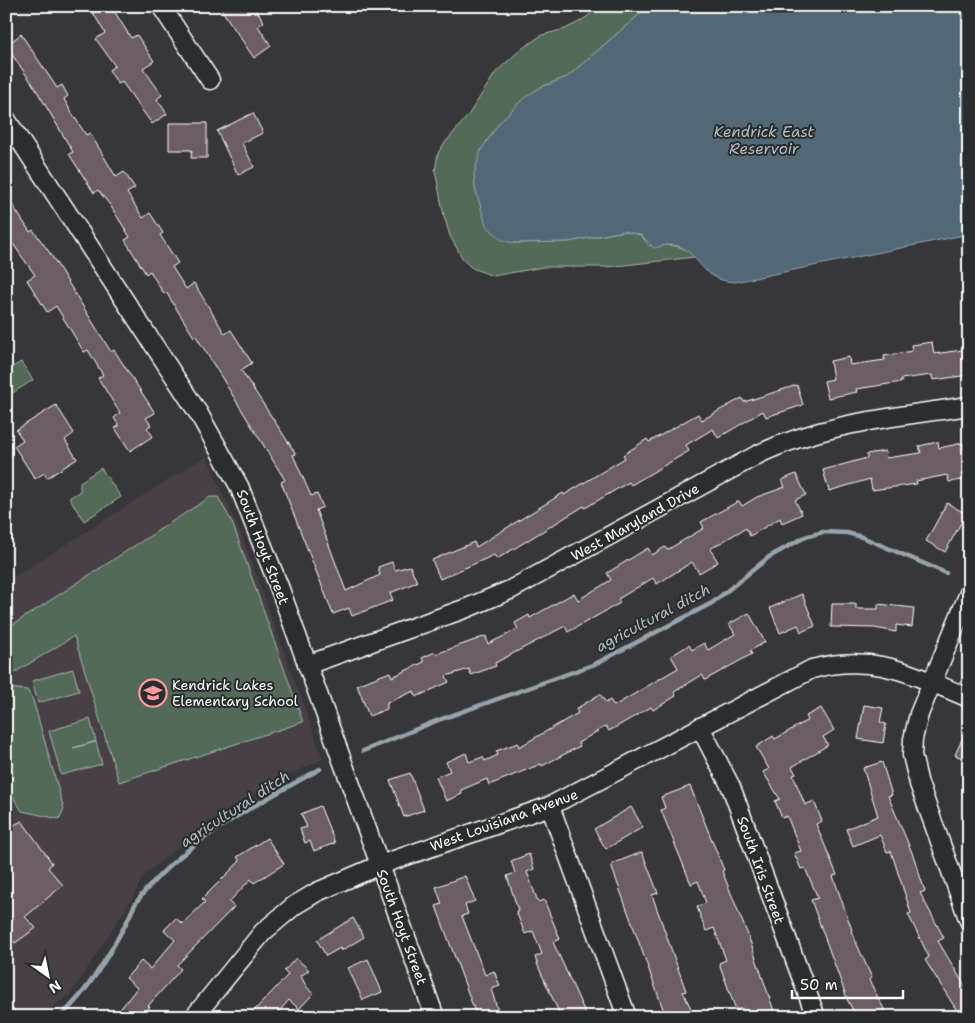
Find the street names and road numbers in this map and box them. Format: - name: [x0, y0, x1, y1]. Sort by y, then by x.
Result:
- street label: West Maryland Drive: [568, 479, 702, 565]
- street label: South Hoyt Street: [233, 487, 293, 607]
- street label: West Louisiana Avenue: [428, 785, 580, 855]
- street label: South Iris Street: [733, 814, 789, 926]
- street label: South Hoyt Street: [373, 867, 431, 987]

